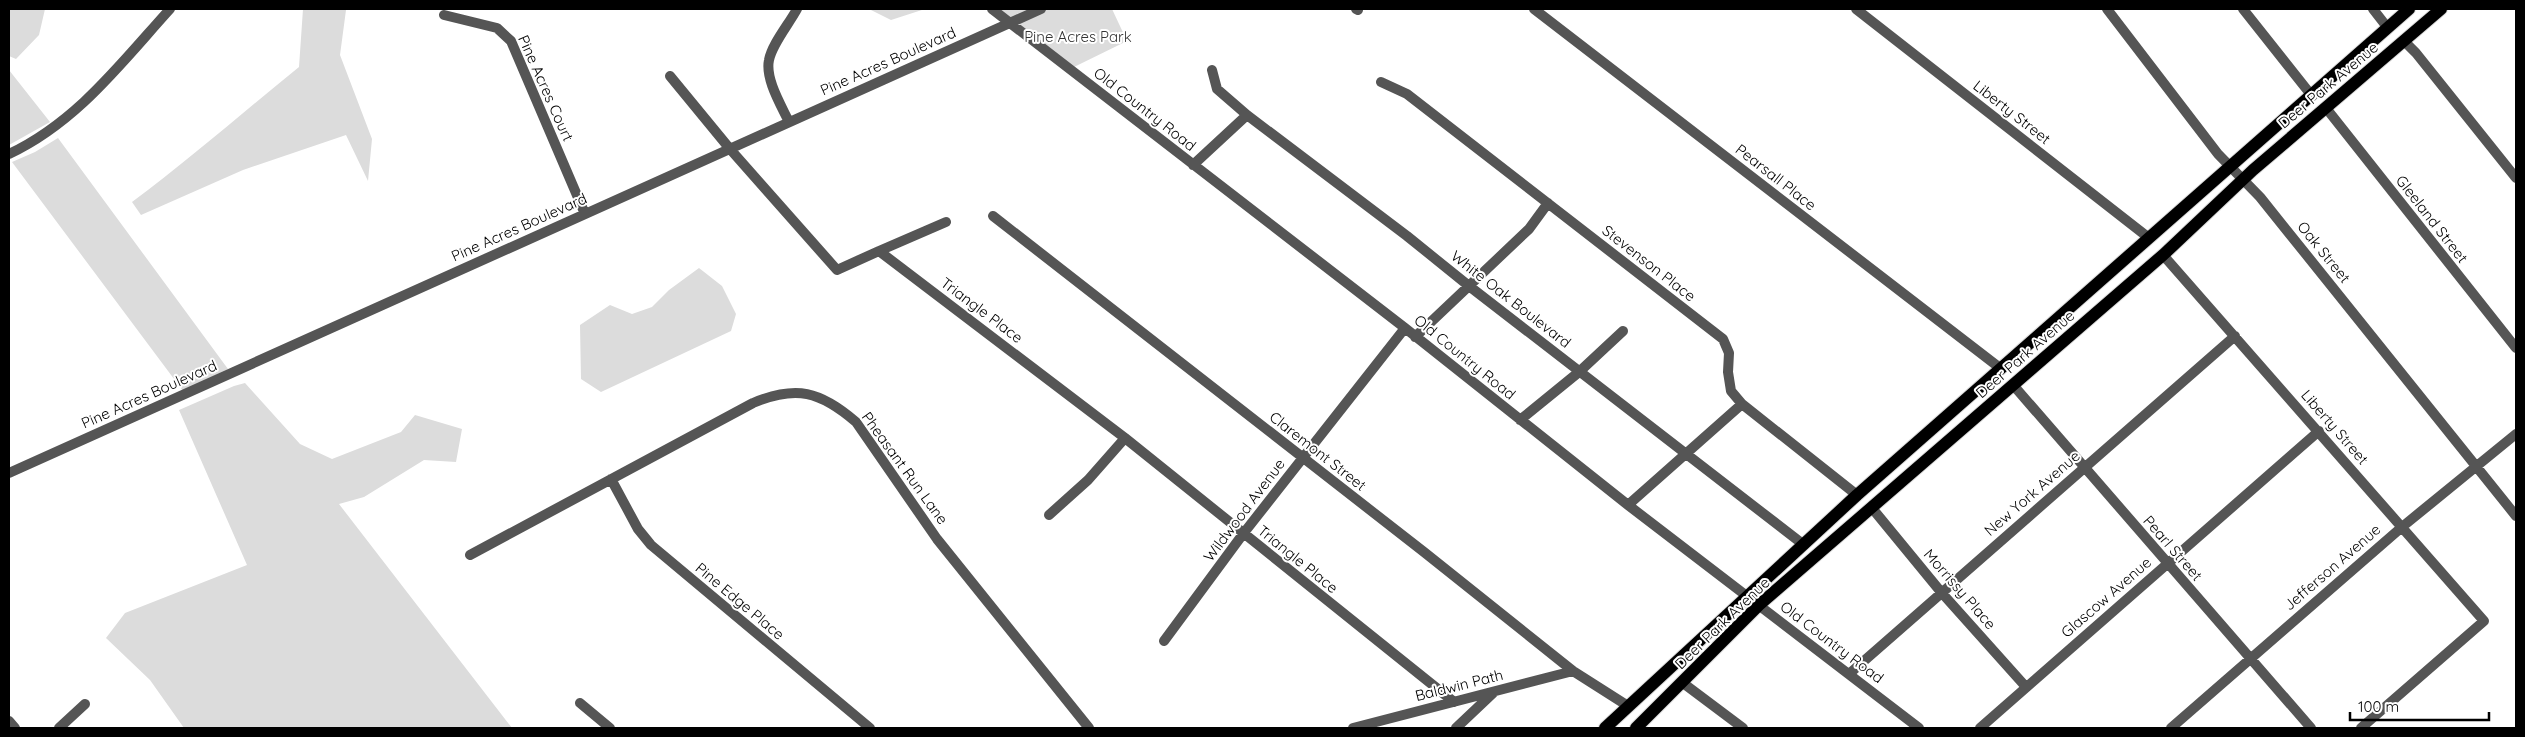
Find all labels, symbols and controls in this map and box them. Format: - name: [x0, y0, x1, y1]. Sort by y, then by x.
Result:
- street label: Pine Acres Boulevard: [817, 23, 959, 99]
- park label: Pine Acres Park: [1024, 27, 1132, 46]
- street label: Pine Acres Court: [514, 32, 578, 144]
- street label: Deer Park Avenue: [2274, 38, 2382, 132]
- street label: Old Country Road: [1090, 63, 1200, 155]
- street label: Liberty Street: [1969, 76, 2055, 148]
- street label: Pearsall Place: [1732, 140, 1820, 214]
- street label: Gleeland Street: [2392, 171, 2472, 267]
- street label: Pine Acres Boulevard: [448, 189, 590, 265]
- street label: Oak Street: [2293, 217, 2355, 287]
- street label: Stevenson Place: [1598, 221, 1700, 305]
- street label: White Oak Boulevard: [1447, 246, 1575, 352]
- street label: Triangle Place: [937, 273, 1027, 347]
- street label: Deer Park Avenue: [1972, 306, 2078, 402]
- street label: Old Country Road: [1411, 310, 1519, 404]
- street label: Pine Acres Boulevard: [78, 356, 220, 432]
- street label: Liberty Street: [2297, 386, 2373, 468]
- street label: Claremont Street: [1266, 407, 1370, 495]
- street label: Pheasant Run Lane: [858, 408, 952, 528]
- street label: New York Avenue: [1980, 446, 2084, 540]
- street label: Wildwood Avenue: [1199, 455, 1289, 565]
- street label: Pearl Street: [2139, 511, 2207, 585]
- street label: Jefferson Avenue: [2280, 520, 2384, 614]
- street label: Triangle Place: [1254, 521, 1342, 597]
- street label: Morrissy Place: [1920, 545, 2000, 633]
- street label: Glascow Avenue: [2057, 553, 2155, 641]
- street label: Pine Edge Place: [692, 558, 788, 644]
- street label: Deer Park Avenue: [1670, 573, 1774, 673]
- street label: Old Country Road: [1776, 597, 1888, 687]
- street label: Baldwin Path: [1413, 665, 1505, 705]
- scale bar: [2350, 690, 2489, 722]
- text: 100 m: [2358, 697, 2399, 716]

